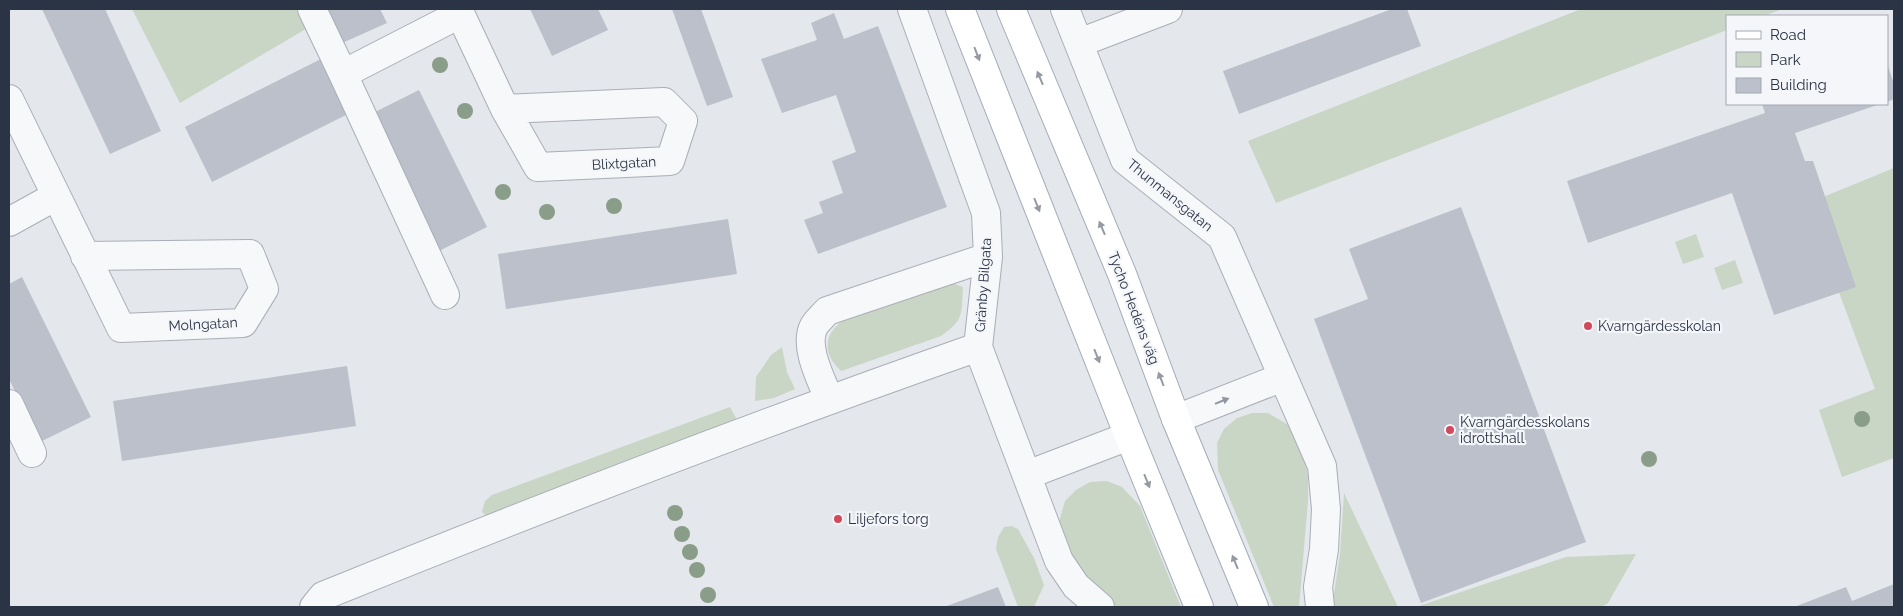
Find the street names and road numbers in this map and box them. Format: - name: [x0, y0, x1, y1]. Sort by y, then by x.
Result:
- street label: Blixtgatan: [591, 153, 657, 173]
- street label: Thunmansgatan: [1124, 156, 1216, 234]
- street label: Gränby Bilgata: [972, 237, 994, 333]
- street label: Tycho Hedéns väg: [1105, 249, 1163, 367]
- street label: Molngatan: [168, 314, 238, 334]

